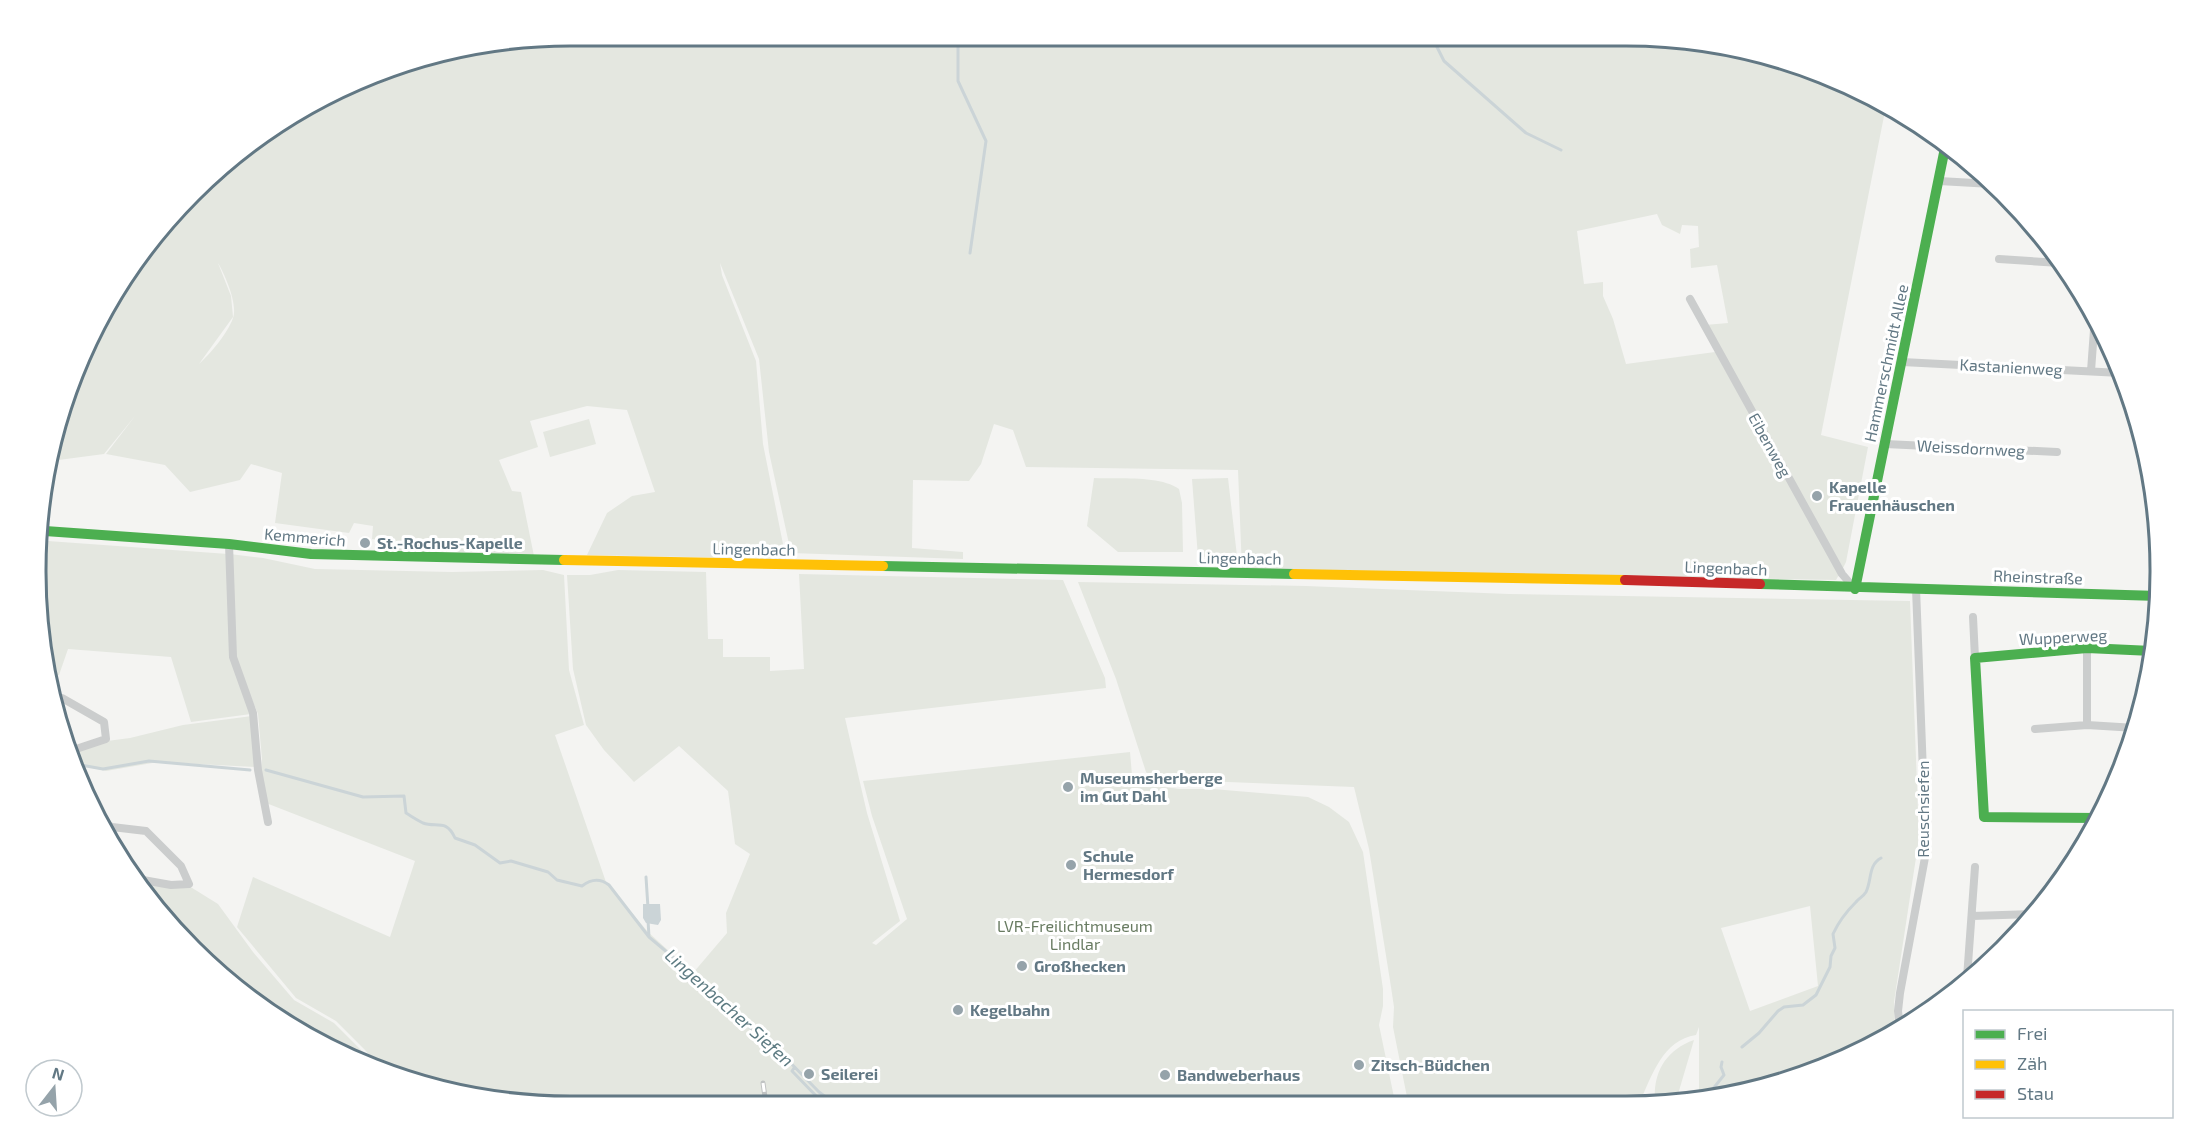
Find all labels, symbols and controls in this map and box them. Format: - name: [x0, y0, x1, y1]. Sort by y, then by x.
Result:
- street label: Hammerschmidt Allee: [1859, 282, 1912, 444]
- street label: Kastanienweg: [1959, 354, 2063, 379]
- street label: Eibenweg: [1745, 409, 1796, 480]
- street label: Weissdornweg: [1916, 435, 2026, 460]
- place label: Kapelle Frauenhäuschen: [1829, 477, 1955, 514]
- marker: Kapelle Frauenhäuschen: [1810, 489, 1824, 503]
- street label: Kemmerich: [263, 523, 347, 550]
- place label: St.-Rochus-Kapelle: [377, 533, 523, 552]
- marker: St.-Rochus-Kapelle: [358, 536, 372, 550]
- street label: Lingenbach: [712, 538, 796, 559]
- street label: Lingenbach: [1198, 547, 1282, 568]
- street label: Lingenbach: [1684, 557, 1768, 578]
- street label: Rheinstraße: [1993, 565, 2083, 588]
- street label: Wupperweg: [2018, 625, 2108, 648]
- street label: Reuschsiefen: [1913, 760, 1932, 858]
- place label: Museumsherberge im Gut Dahl: [1080, 768, 1223, 805]
- marker: Museumsherberge im Gut Dahl: [1061, 780, 1075, 794]
- place label: Schule Hermesdorf: [1083, 846, 1174, 883]
- marker: Schule Hermesdorf: [1064, 858, 1078, 872]
- park label: LVR-Freilichtmuseum Lindlar: [997, 916, 1153, 953]
- water label: Lingenbacher Siefen: [661, 944, 799, 1071]
- place label: Großhecken: [1034, 956, 1126, 975]
- marker: Großhecken: [1015, 959, 1029, 973]
- place label: Kegelbahn: [970, 1000, 1050, 1019]
- marker: Kegelbahn: [951, 1003, 965, 1017]
- legend: [1963, 1010, 2173, 1118]
- text: Frei: [2017, 1022, 2048, 1044]
- text: Zäh: [2017, 1052, 2048, 1074]
- place label: Zitsch-Büdchen: [1371, 1055, 1490, 1074]
- north arrow: [24, 1058, 84, 1118]
- marker: Zitsch-Büdchen: [1352, 1058, 1366, 1072]
- text: N: [50, 1062, 67, 1084]
- place label: Seilerei: [821, 1064, 878, 1083]
- place label: Bandweberhaus: [1177, 1065, 1300, 1084]
- marker: Seilerei: [802, 1067, 816, 1081]
- marker: Bandweberhaus: [1158, 1068, 1172, 1082]
- text: Stau: [2017, 1082, 2054, 1104]

